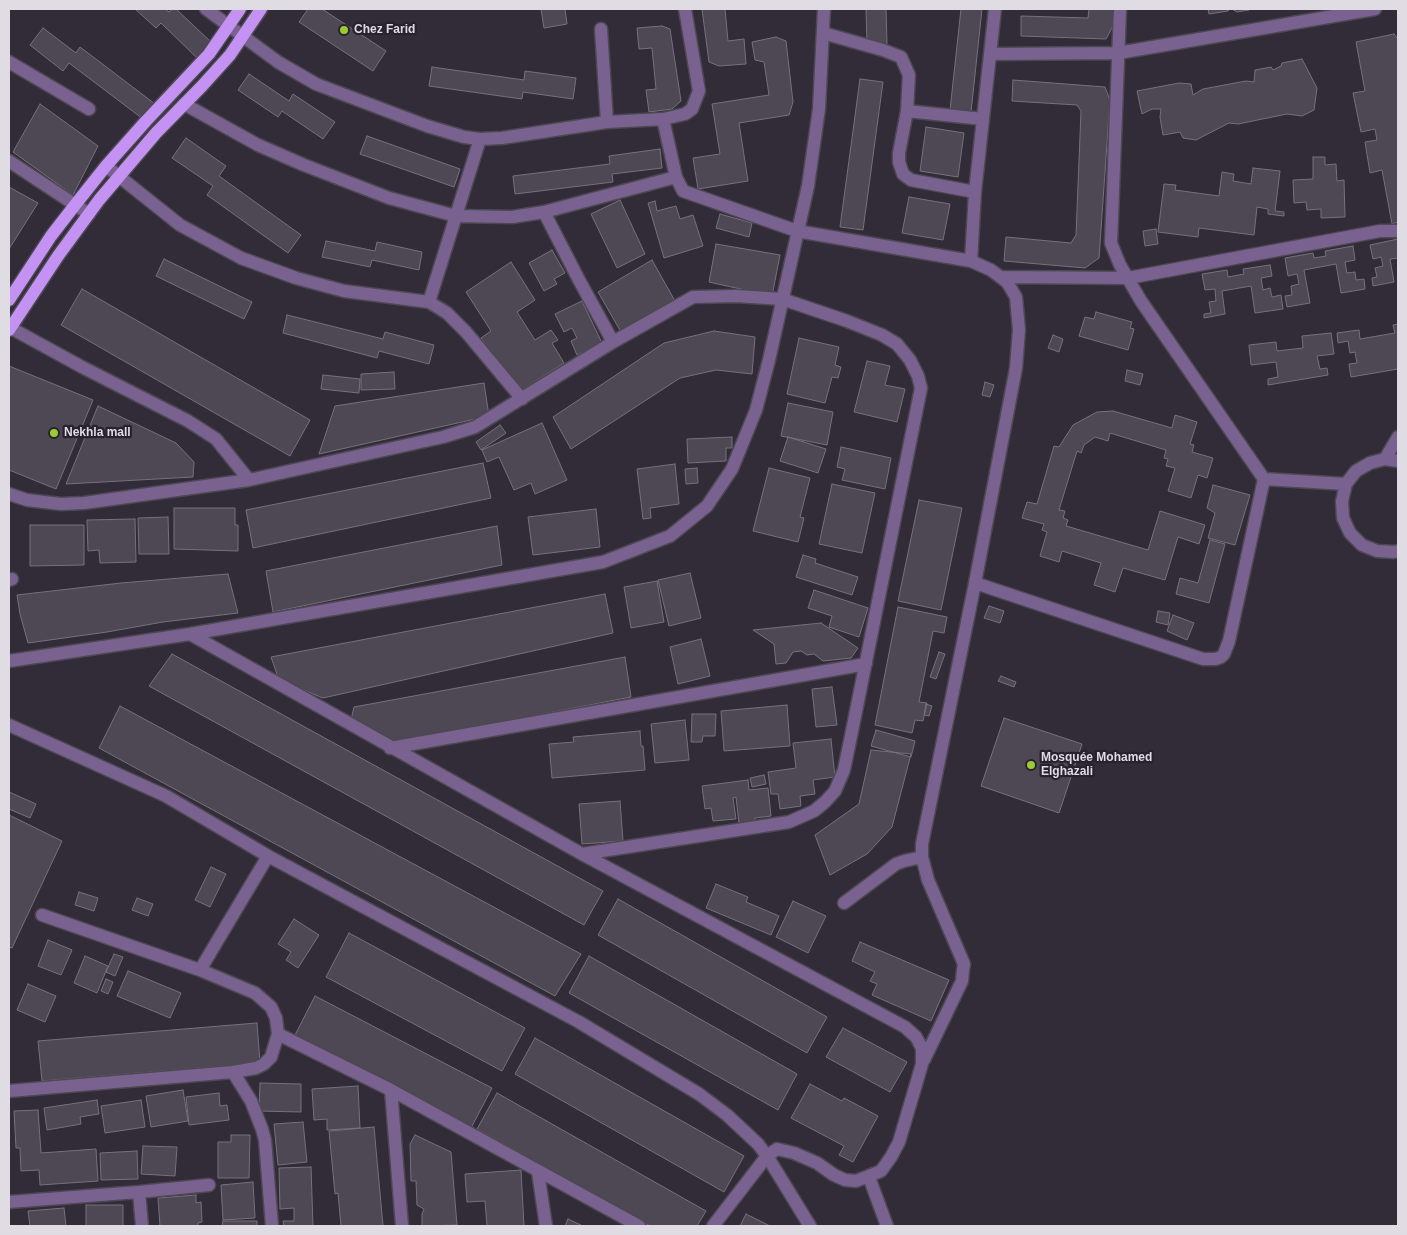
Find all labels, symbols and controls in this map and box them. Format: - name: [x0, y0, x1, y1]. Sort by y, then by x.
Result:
- place label: Chez Farid: [354, 23, 415, 37]
- marker: Chez Farid: [338, 24, 350, 36]
- place label: Nekhla mall: [64, 426, 131, 440]
- marker: Nekhla mall: [48, 427, 60, 439]
- place label: Mosquée Mohamed Elghazali: [1041, 751, 1152, 779]
- marker: Mosquée Mohamed Elghazali: [1025, 759, 1037, 771]

